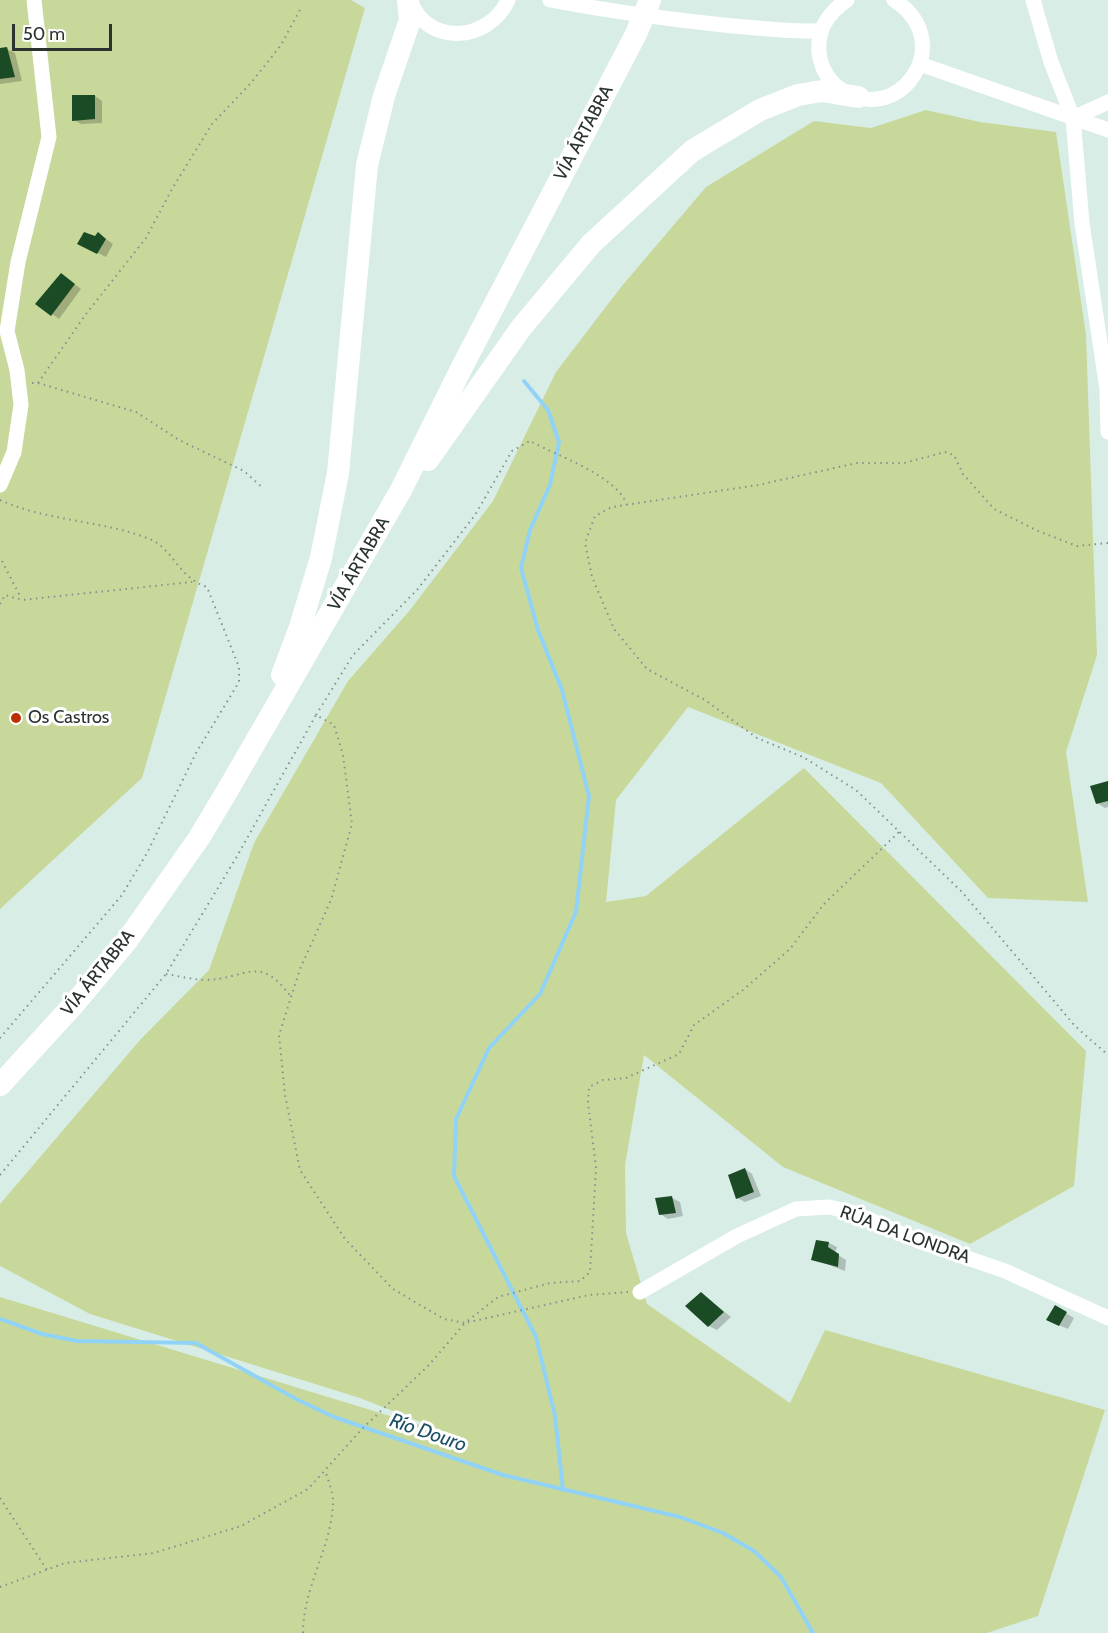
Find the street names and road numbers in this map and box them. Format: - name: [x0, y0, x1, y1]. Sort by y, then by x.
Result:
- street label: VÍA ÁRTABRA: [550, 82, 618, 184]
- street label: VÍA ÁRTABRA: [323, 513, 395, 615]
- street label: VÍA ÁRTABRA: [57, 925, 139, 1021]
- street label: RÚA DA LONDRA: [837, 1201, 973, 1269]

